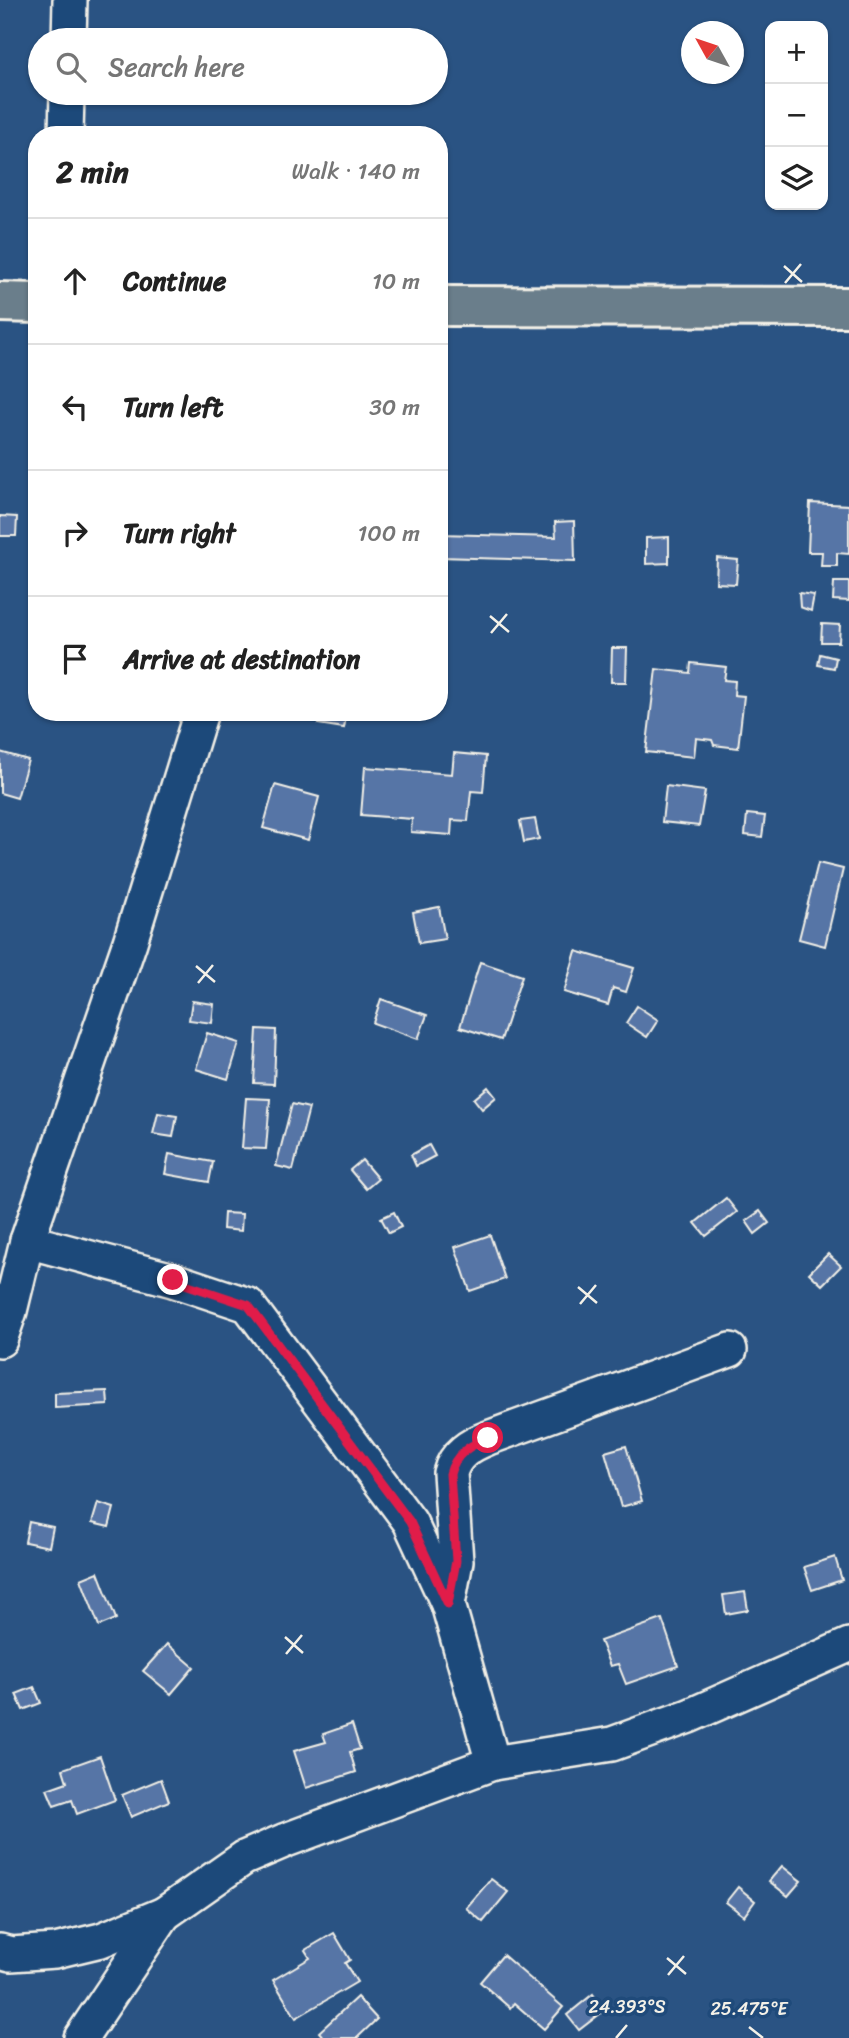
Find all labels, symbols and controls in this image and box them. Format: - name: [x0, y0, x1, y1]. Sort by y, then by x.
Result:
- north arrow: [681, 21, 744, 84]
- map controls: [765, 21, 828, 210]
- button: +: [765, 21, 828, 84]
- search box: [28, 28, 448, 105]
- text: Search here: [108, 44, 245, 90]
- icon: search: [52, 48, 90, 86]
- button: −: [765, 84, 828, 147]
- text: 2 min: [56, 145, 129, 199]
- button: layers: [765, 147, 828, 210]
- text: Walk · 140 m: [291, 151, 420, 192]
- text: Continue: [123, 258, 226, 304]
- text: 10 m: [372, 261, 420, 302]
- icon: ahead: [56, 262, 94, 300]
- text: Turn left: [123, 384, 223, 430]
- text: 30 m: [369, 387, 420, 428]
- icon: left: [56, 388, 94, 426]
- text: Turn right: [123, 510, 236, 556]
- text: 100 m: [357, 513, 420, 554]
- icon: right: [56, 514, 94, 552]
- text: Arrive at destination: [123, 636, 360, 682]
- icon: arrive: [56, 640, 94, 678]
- route end: [157, 1264, 188, 1295]
- route start: [472, 1422, 503, 1453]
- text: 24.393°S: [589, 1991, 665, 2023]
- text: 25.475°E: [710, 1993, 789, 2025]

